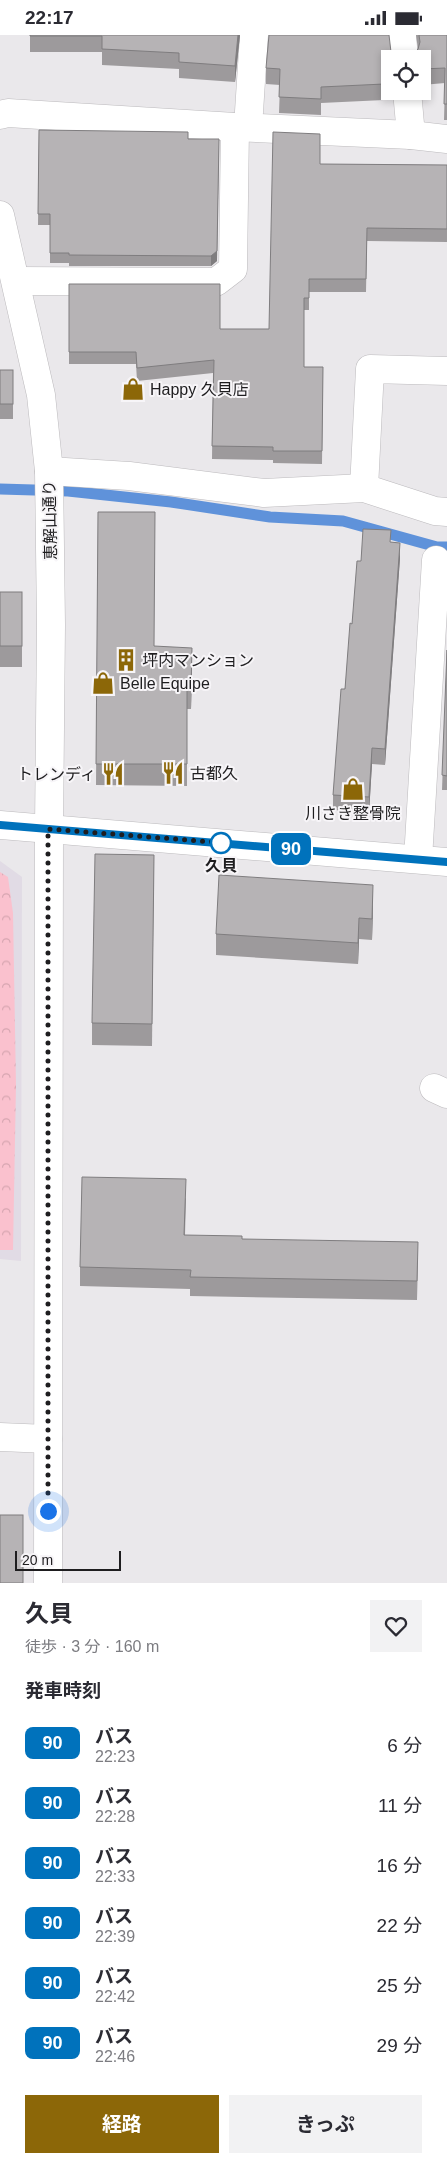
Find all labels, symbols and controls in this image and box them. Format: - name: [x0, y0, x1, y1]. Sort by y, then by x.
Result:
- text: 22:17: [25, 7, 74, 28]
- map controls: [381, 50, 431, 100]
- button: locate: [381, 50, 431, 100]
- shop icon: Happy 久貝店: [120, 376, 146, 402]
- place label: Happy 久貝店: [150, 381, 249, 398]
- street label: 恵解山通り: [41, 480, 59, 560]
- building icon: 坪内マンション: [113, 647, 139, 673]
- place label: 坪内マンション: [142, 652, 254, 669]
- shop icon: Belle Equipe: [90, 670, 116, 696]
- place label: Belle Equipe: [120, 675, 210, 692]
- restaurant icon: 古都久: [160, 760, 186, 786]
- restaurant icon: トレンディ: [100, 761, 126, 787]
- place label: 古都久: [190, 765, 238, 782]
- place label: トレンディ: [17, 766, 96, 783]
- shop icon: 川さき整骨院: [340, 776, 366, 802]
- place label: 川さき整骨院: [305, 805, 401, 822]
- marker: 久貝: [210, 832, 232, 854]
- line badge: 90: [268, 833, 314, 865]
- text: 90: [281, 839, 301, 859]
- place label: 久貝: [205, 857, 237, 874]
- your location: [36, 1499, 61, 1524]
- scale bar: [15, 1548, 121, 1571]
- text: 20 m: [22, 1552, 53, 1568]
- text: 久貝: [25, 1600, 73, 1627]
- button: heart: [370, 1600, 422, 1652]
- text: 徒歩 · 3 分 · 160 m: [25, 1638, 159, 1655]
- text: 発車時刻: [25, 1680, 101, 1701]
- text: バス: [95, 1726, 133, 1747]
- text: 90: [42, 1733, 63, 1753]
- text: 6 分: [387, 1735, 422, 1756]
- text: 22:23: [95, 1748, 135, 1765]
- text: バス: [95, 1786, 133, 1807]
- text: 90: [42, 1793, 63, 1813]
- text: 11 分: [378, 1795, 422, 1816]
- text: 22:28: [95, 1808, 135, 1825]
- text: バス: [95, 1846, 133, 1867]
- text: 90: [42, 1853, 63, 1873]
- text: 16 分: [377, 1855, 422, 1876]
- text: 22:33: [95, 1868, 135, 1885]
- text: バス: [95, 1906, 133, 1927]
- text: 90: [42, 1913, 63, 1933]
- text: 22 分: [377, 1915, 422, 1936]
- text: 22:39: [95, 1928, 135, 1945]
- text: バス: [95, 1966, 133, 1987]
- text: 90: [42, 1973, 63, 1993]
- text: 25 分: [377, 1975, 422, 1996]
- text: 22:42: [95, 1988, 135, 2005]
- text: バス: [95, 2026, 133, 2047]
- text: 90: [42, 2033, 63, 2053]
- text: 29 分: [377, 2035, 422, 2056]
- text: 22:46: [95, 2048, 135, 2065]
- button: 経路: [25, 2095, 219, 2153]
- button: きっぷ: [229, 2095, 422, 2153]

